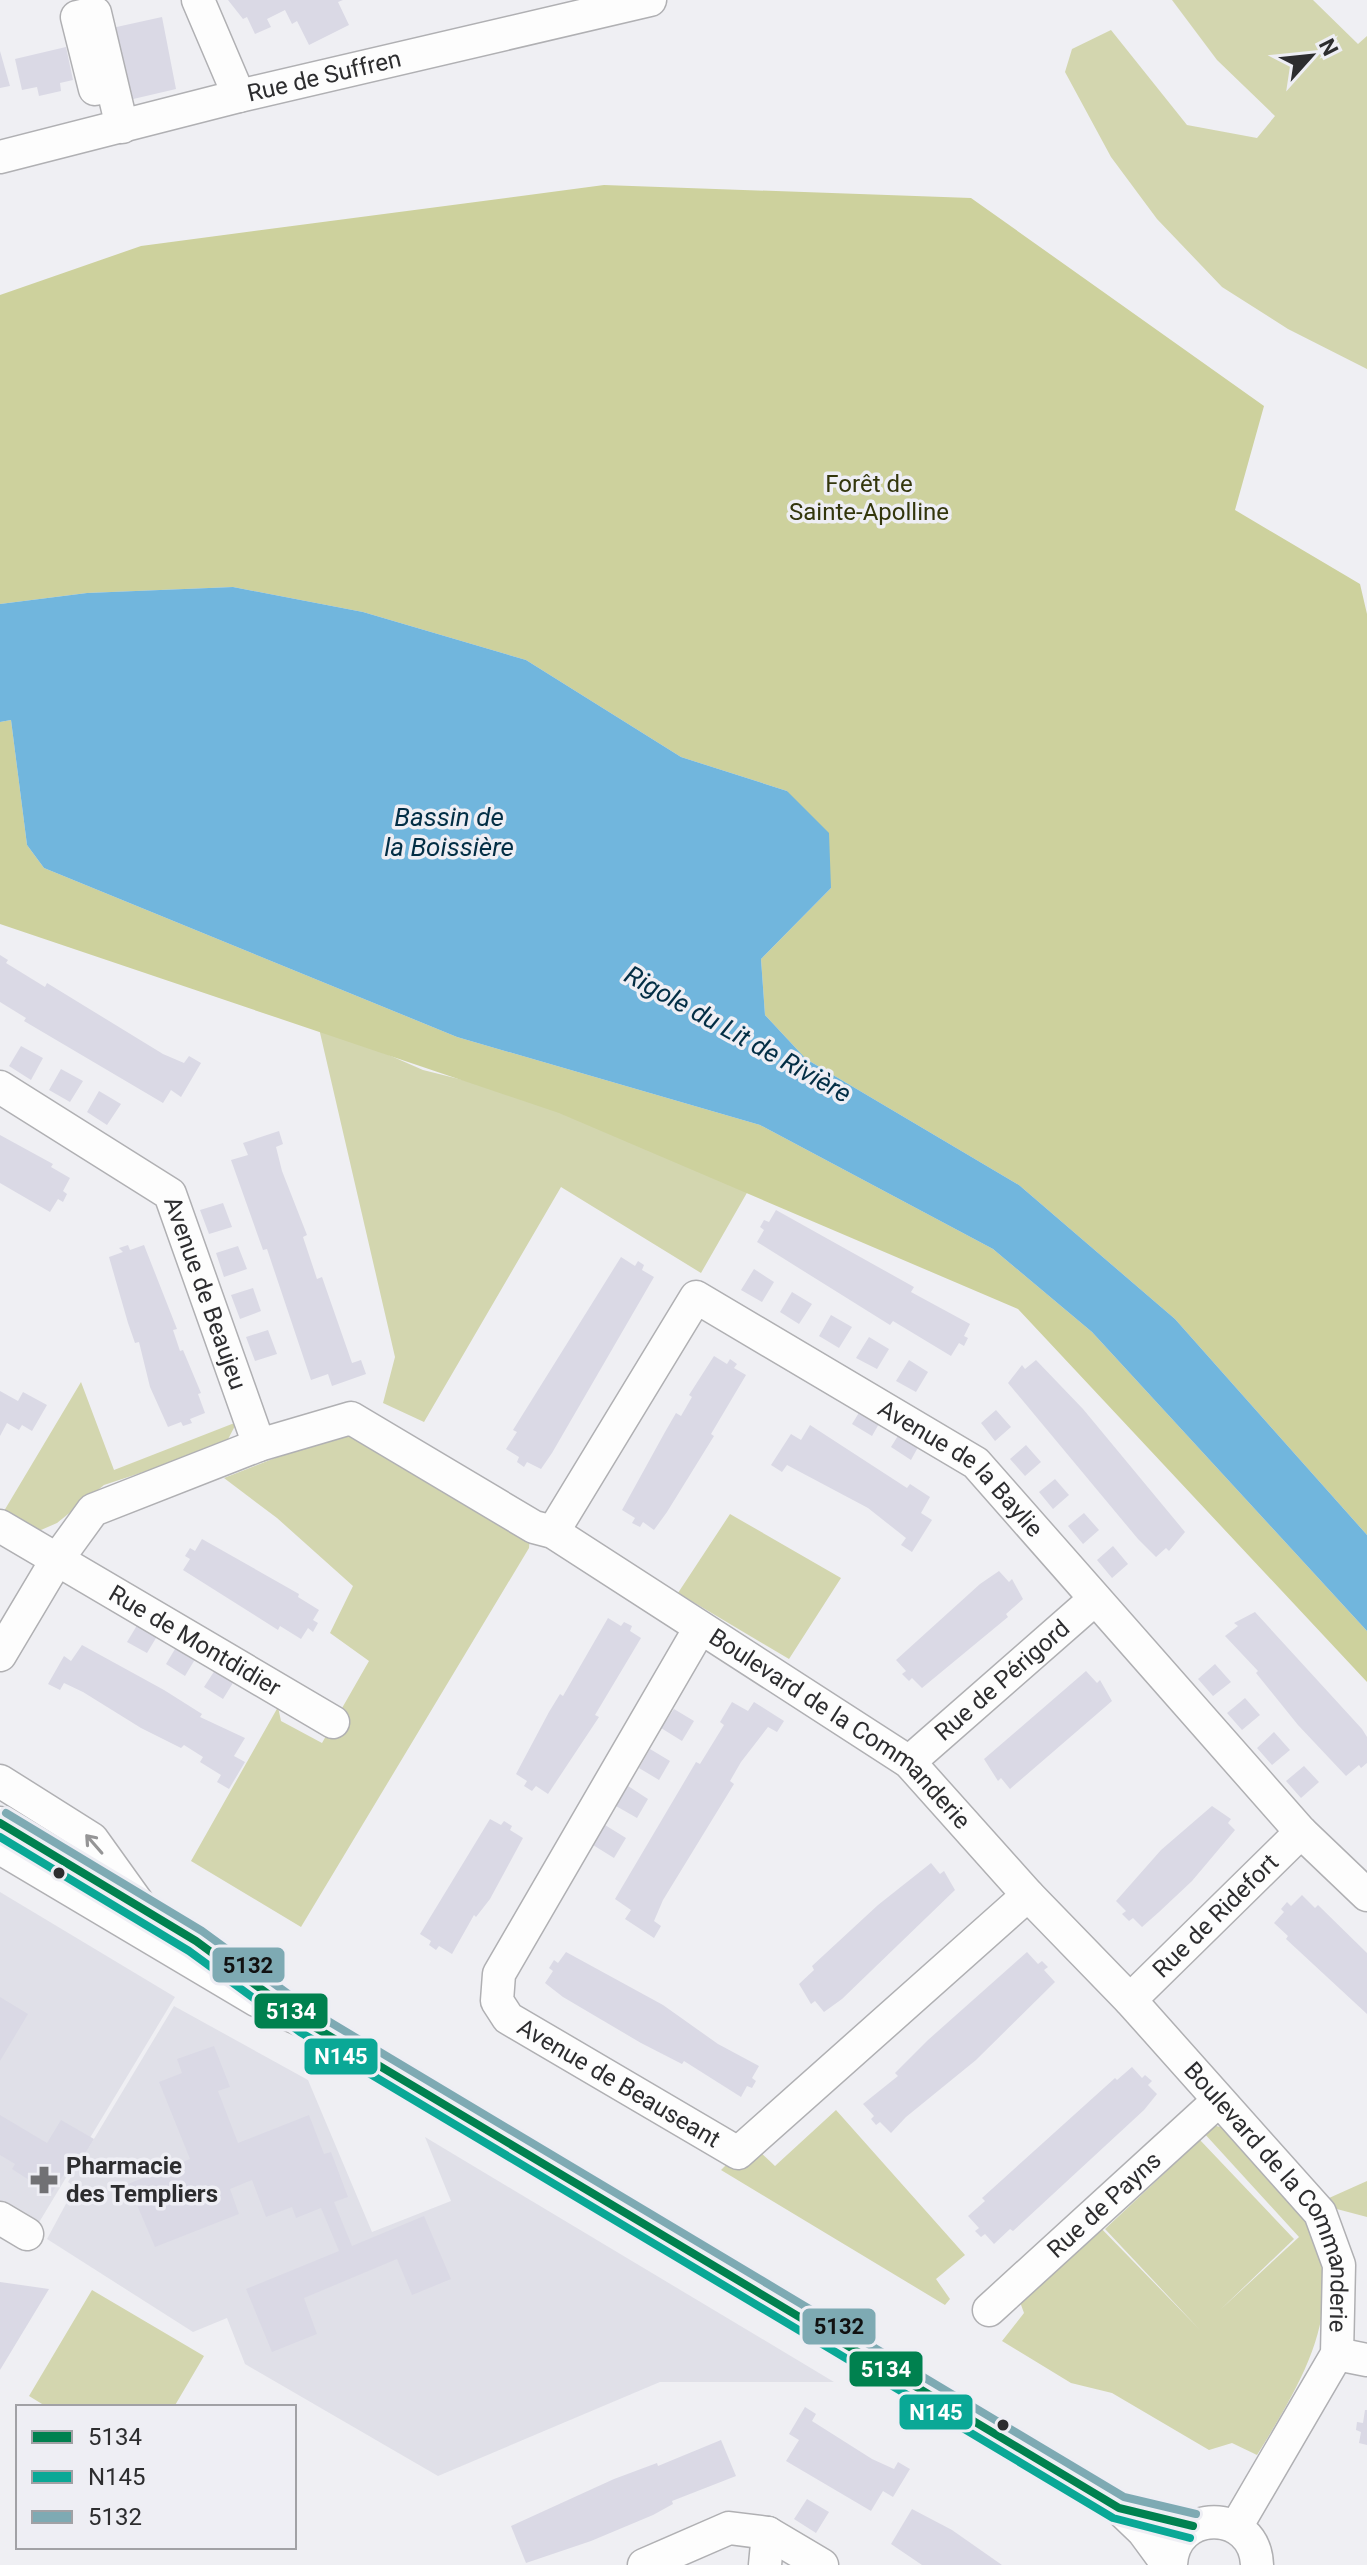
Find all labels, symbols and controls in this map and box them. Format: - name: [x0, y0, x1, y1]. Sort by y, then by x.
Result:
- north arrow: [1271, 16, 1351, 96]
- text: N: [1314, 35, 1343, 60]
- street label: Rue de Suffren: [244, 45, 404, 108]
- park label: Forêt de Sainte-Apolline: [789, 470, 949, 526]
- water label: Bassin de la Boissière: [384, 802, 514, 862]
- water label: Rigole du Lit de Rivière: [620, 959, 856, 1109]
- street label: Avenue de Beaujeu: [158, 1193, 252, 1393]
- street label: Avenue de la Baylie: [873, 1394, 1049, 1543]
- street label: Rue de Montdidier: [104, 1579, 286, 1702]
- street label: Rue de Périgord: [929, 1614, 1075, 1747]
- street label: Boulevard de la Commanderie: [704, 1623, 976, 1835]
- one-way arrow: [85, 1834, 103, 1854]
- street label: Rue de Ridefort: [1147, 1848, 1284, 1984]
- unlabelled marker: [51, 1865, 67, 1881]
- line badge: 5132: [211, 1946, 286, 1984]
- text: 5132: [223, 1953, 273, 1978]
- line badge: 5134: [253, 1992, 329, 2030]
- text: 5134: [266, 1999, 317, 2024]
- street label: Avenue de Beauseant: [513, 2013, 725, 2153]
- line badge: N145: [303, 2037, 379, 2076]
- text: N145: [314, 2044, 368, 2069]
- street label: Boulevard de la Commanderie: [1178, 2056, 1353, 2333]
- street label: Rue de Payns: [1042, 2146, 1167, 2264]
- place label: Pharmacie des Templiers: [66, 2152, 218, 2208]
- pharmacy icon: Pharmacie des Templiers: [29, 2165, 59, 2195]
- line badge: 5132: [801, 2307, 877, 2346]
- text: 5132: [814, 2314, 864, 2339]
- line badge: 5134: [848, 2350, 924, 2388]
- text: 5134: [861, 2357, 912, 2382]
- line badge: N145: [898, 2393, 974, 2431]
- text: N145: [909, 2400, 963, 2425]
- legend: [16, 2405, 296, 2549]
- unlabelled marker: [995, 2417, 1011, 2433]
- text: 5134: [88, 2423, 142, 2451]
- text: N145: [88, 2463, 146, 2491]
- text: 5132: [88, 2503, 142, 2531]

